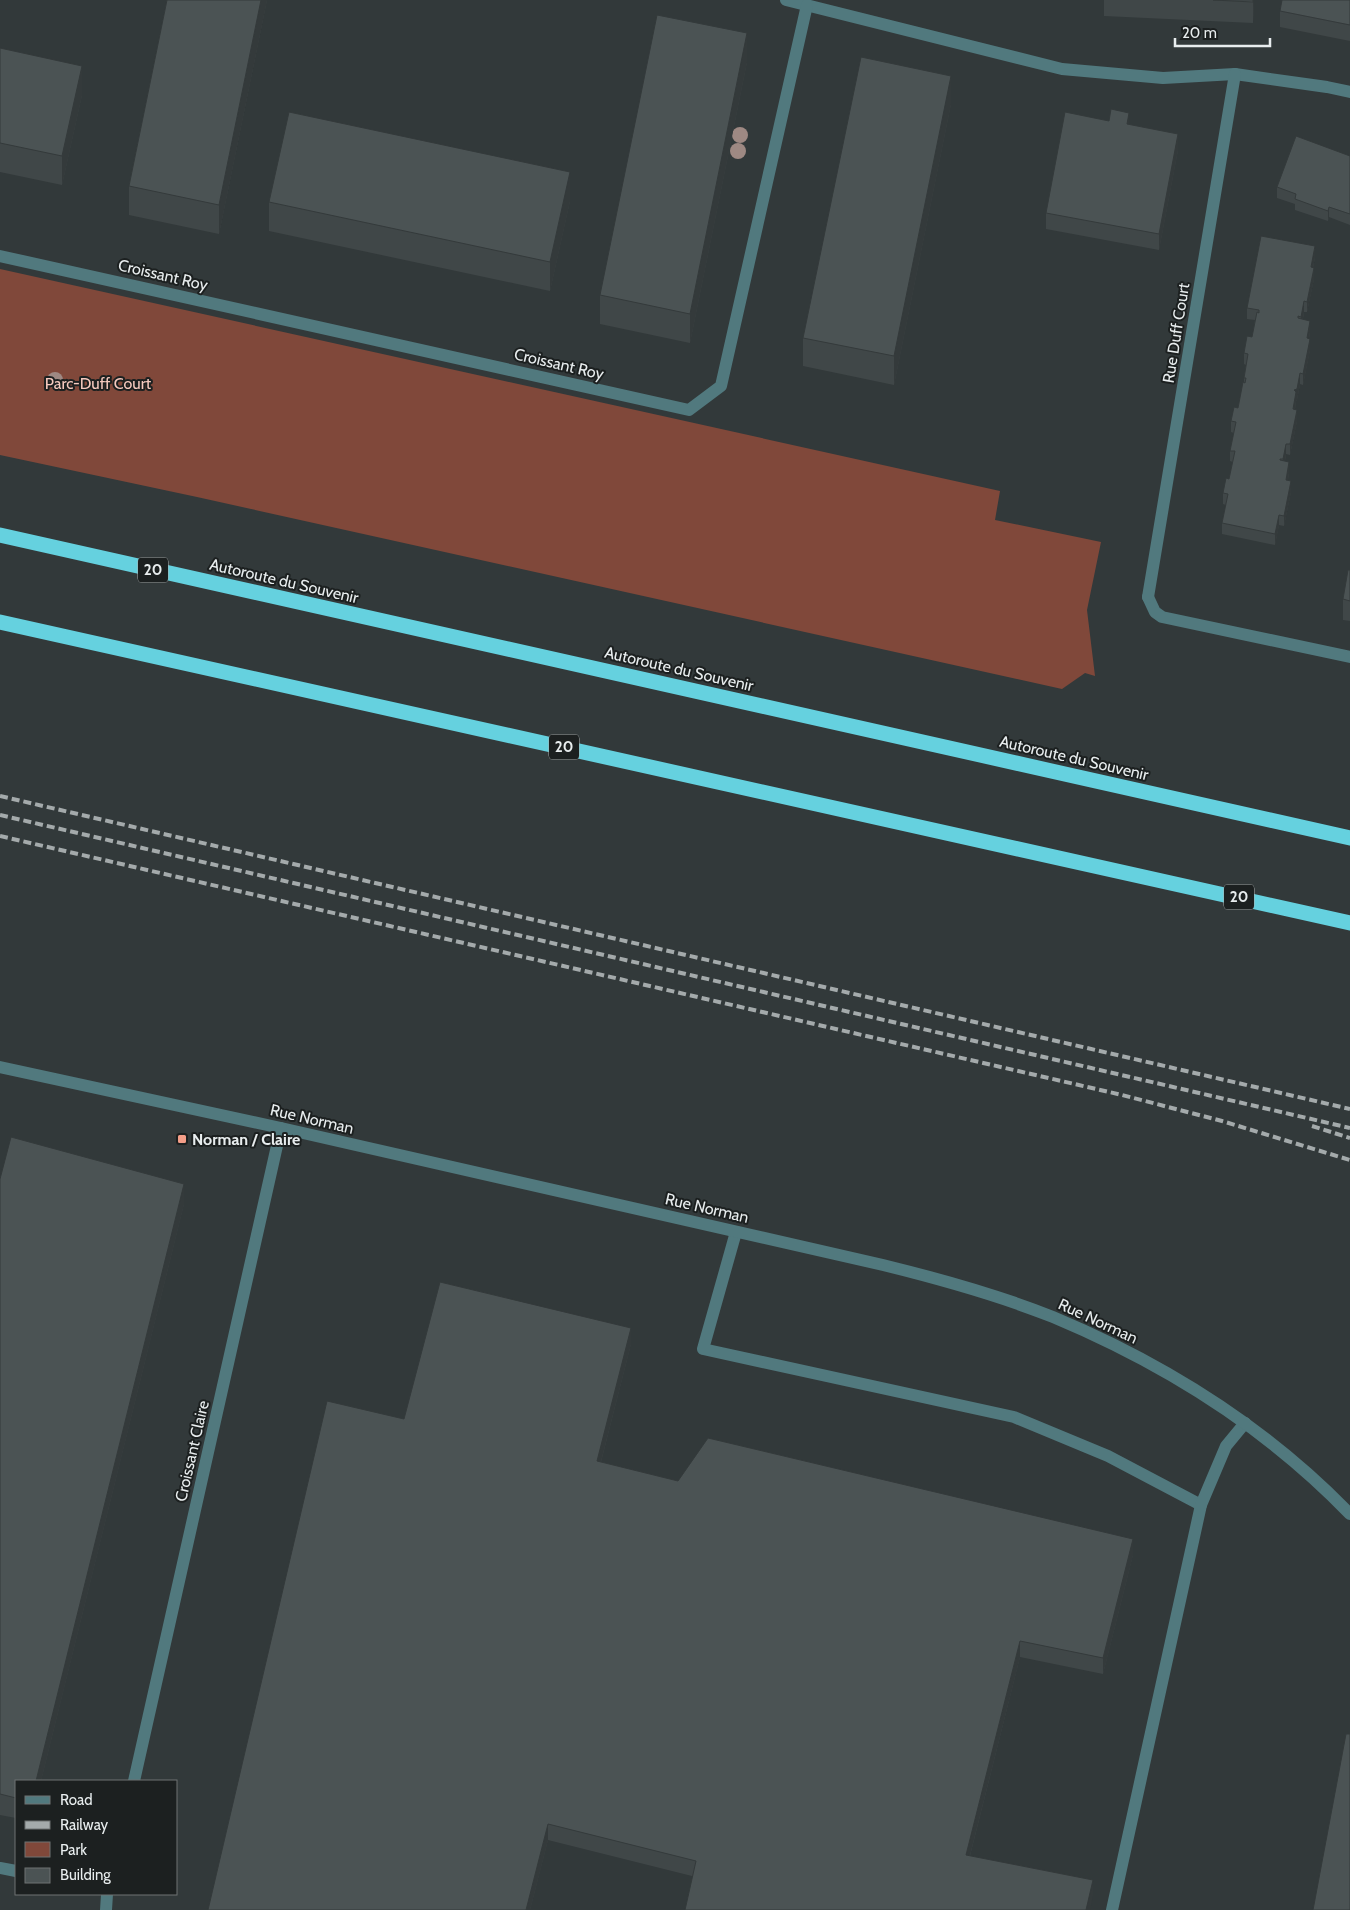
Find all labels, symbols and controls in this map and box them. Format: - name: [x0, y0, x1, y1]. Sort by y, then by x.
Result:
- scale bar: [1175, 15, 1270, 47]
- text: 20 m: [1182, 24, 1217, 42]
- street label: Croissant Roy: [116, 255, 210, 295]
- street label: Rue Duff Court: [1159, 281, 1193, 384]
- street label: Croissant Roy: [512, 344, 606, 384]
- park label: Parc-Duff Court: [45, 374, 152, 393]
- street label: Autoroute du Souvenir: [208, 555, 361, 608]
- road number: 20: [138, 558, 168, 582]
- street label: Autoroute du Souvenir: [603, 643, 756, 696]
- street label: Autoroute du Souvenir: [998, 732, 1151, 785]
- road number: 20: [549, 734, 579, 760]
- road number: 20: [1224, 884, 1254, 910]
- street label: Rue Norman: [268, 1100, 356, 1138]
- place label: Norman / Claire: [192, 1130, 300, 1149]
- marker: Norman / Claire: [176, 1133, 188, 1145]
- street label: Rue Norman: [663, 1189, 751, 1227]
- street label: Rue Norman: [1055, 1294, 1141, 1348]
- street label: Croissant Claire: [171, 1399, 213, 1503]
- legend: [15, 1780, 178, 1895]
- text: Road: [60, 1791, 93, 1809]
- text: Railway: [60, 1816, 109, 1834]
- text: Park: [60, 1841, 87, 1859]
- text: Building: [60, 1866, 111, 1884]

